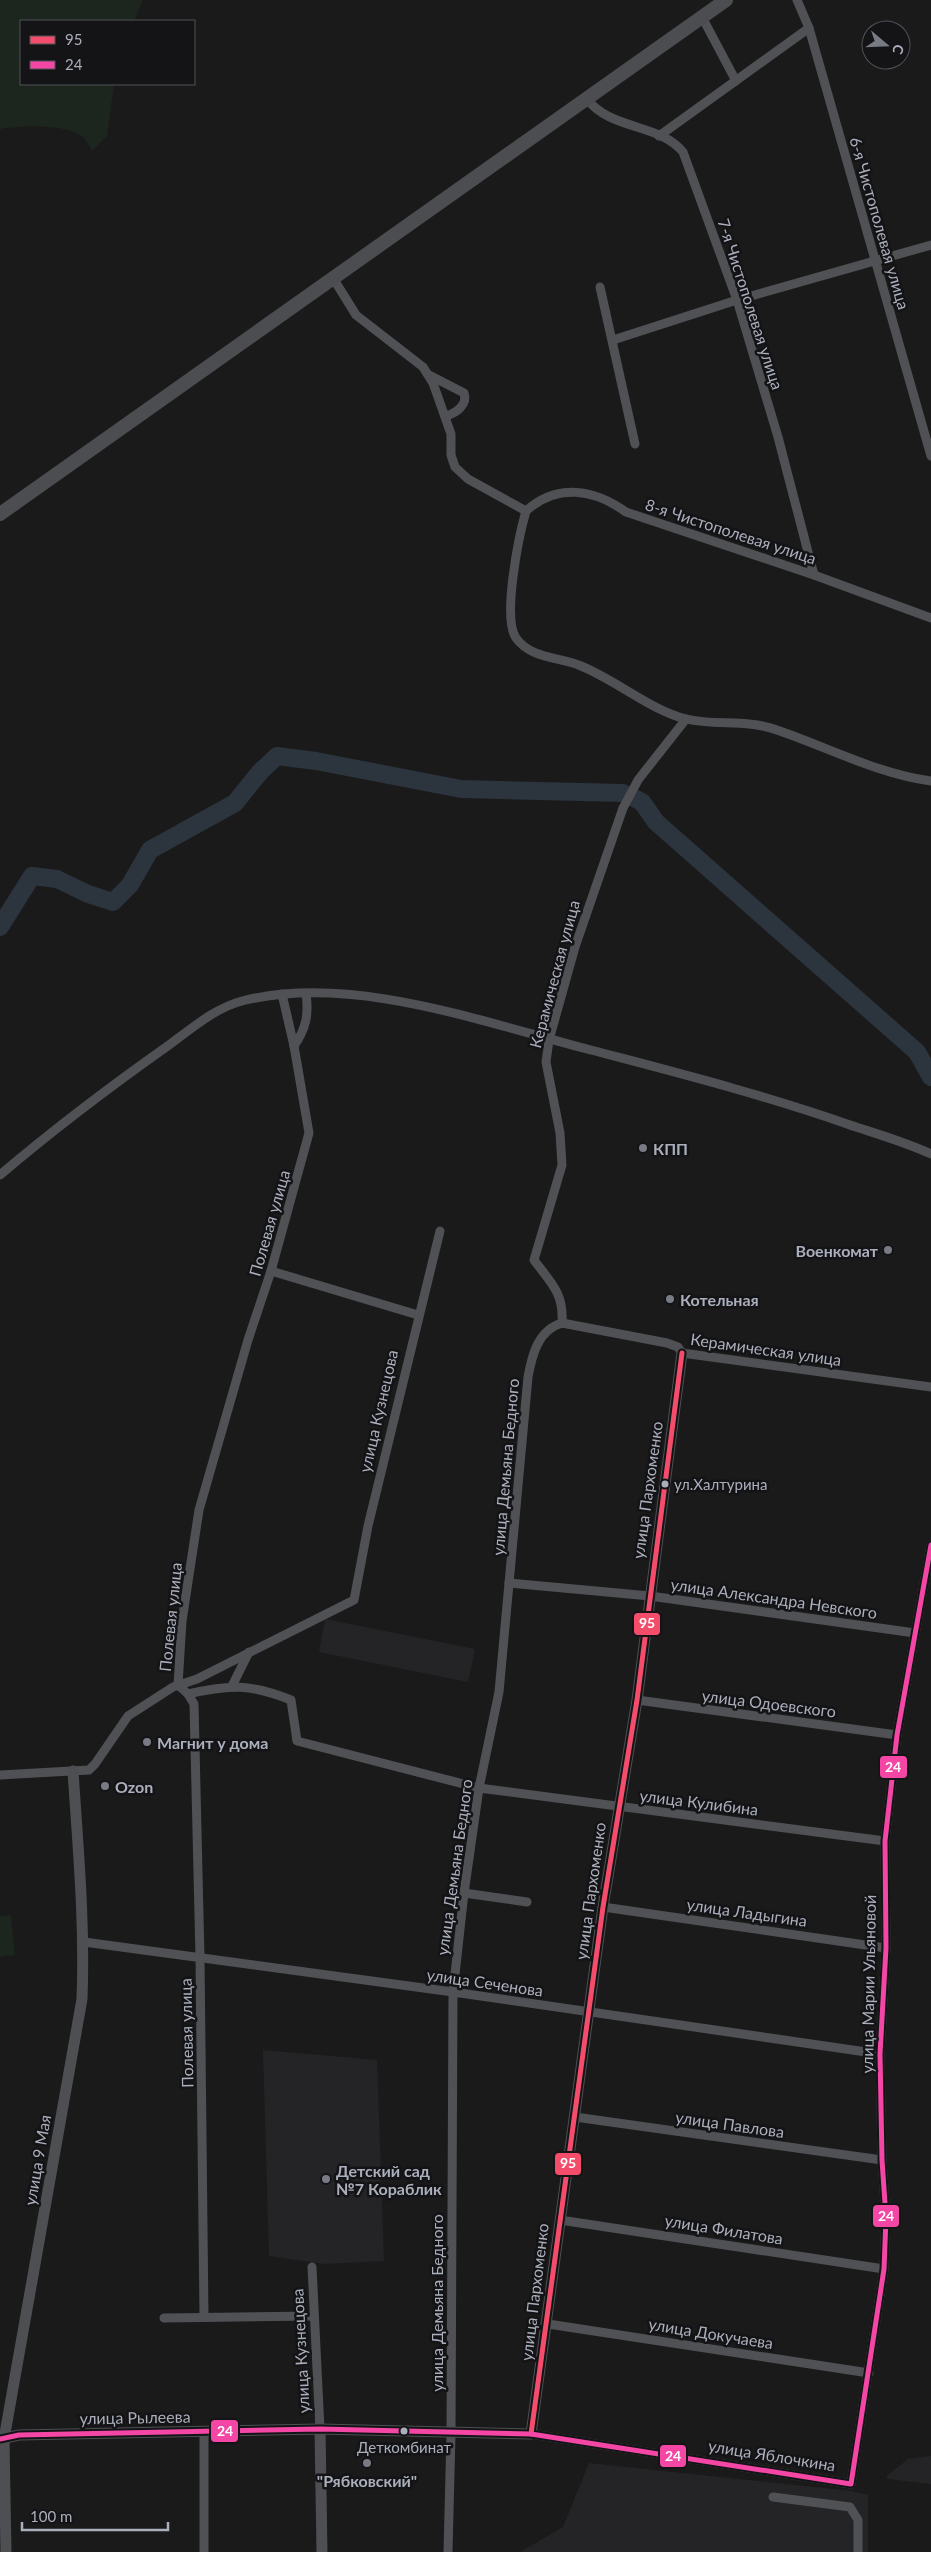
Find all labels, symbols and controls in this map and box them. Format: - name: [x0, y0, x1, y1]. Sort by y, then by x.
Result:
- legend: [20, 20, 195, 85]
- north arrow: [861, 20, 911, 70]
- text: 95: [65, 30, 82, 48]
- text: С: [889, 42, 908, 57]
- text: 24: [65, 55, 83, 73]
- street label: 6-я Чистополевая улица: [846, 135, 914, 311]
- street label: 7-я Чистополевая улица: [714, 216, 788, 392]
- street label: 8-я Чистополевая улица: [643, 494, 819, 568]
- street label: Керамическая улица: [525, 898, 583, 1050]
- place label: КПП: [653, 1139, 688, 1158]
- marker: КПП: [637, 1142, 649, 1154]
- street label: Полевая улица: [245, 1168, 293, 1278]
- place label: Военкомат: [796, 1241, 879, 1260]
- marker: Военкомат: [882, 1244, 894, 1256]
- place label: Котельная: [680, 1290, 759, 1309]
- marker: Котельная: [664, 1293, 676, 1305]
- street label: Керамическая улица: [689, 1329, 843, 1369]
- street label: улица Кузнецова: [355, 1348, 401, 1474]
- street label: улица Демьяна Бедного: [488, 1378, 522, 1556]
- street label: улица Пархоменко: [628, 1420, 666, 1560]
- place label: ул.Халтурина: [674, 1475, 767, 1493]
- marker: ул.Халтурина: [660, 1479, 670, 1489]
- street label: Полевая улица: [155, 1561, 185, 1673]
- street label: улица Александра Невского: [670, 1574, 878, 1622]
- line badge: 95: [633, 1612, 661, 1636]
- text: 95: [639, 1614, 655, 1631]
- street label: улица Одоевского: [701, 1685, 837, 1721]
- place label: Магнит у дома: [157, 1733, 268, 1752]
- marker: Магнит у дома: [141, 1736, 153, 1748]
- line badge: 24: [879, 1755, 908, 1779]
- text: 24: [885, 1758, 901, 1775]
- place label: Ozon: [115, 1777, 153, 1796]
- street label: улица Демьяна Бедного: [432, 1778, 476, 1956]
- marker: Ozon: [99, 1780, 111, 1792]
- street label: улица Кулибина: [639, 1785, 759, 1819]
- street label: улица Пархоменко: [571, 1821, 609, 1961]
- street label: улица Ладыгина: [686, 1894, 808, 1930]
- street label: улица Марии Ульяновой: [857, 1894, 879, 2074]
- street label: улица Сеченова: [426, 1964, 544, 2000]
- street label: Полевая улица: [176, 1978, 196, 2088]
- street label: улица Павлова: [674, 2107, 786, 2141]
- street label: улица 9 Мая: [20, 2113, 54, 2207]
- line badge: 95: [554, 2152, 582, 2176]
- text: 95: [560, 2154, 576, 2171]
- place label: Детский сад №7 Кораблик: [336, 2161, 442, 2198]
- marker: Детский сад №7 Кораблик: [320, 2173, 332, 2185]
- line badge: 24: [872, 2204, 900, 2228]
- text: 24: [878, 2207, 894, 2224]
- street label: улица Филатова: [664, 2210, 784, 2248]
- street label: улица Демьяна Бедного: [427, 2214, 446, 2392]
- street label: улица Пархоменко: [516, 2222, 552, 2362]
- street label: улица Кузнецова: [287, 2288, 313, 2414]
- street label: улица Докучаева: [647, 2314, 775, 2352]
- street label: улица Рылеева: [79, 2407, 191, 2427]
- line badge: 24: [210, 2419, 239, 2443]
- text: 24: [217, 2422, 233, 2439]
- marker: Деткомбинат: [399, 2426, 409, 2436]
- street label: улица Яблочкина: [707, 2436, 837, 2474]
- place label: Деткомбинат: [357, 2438, 451, 2456]
- line badge: 24: [659, 2444, 687, 2468]
- text: 24: [665, 2447, 681, 2464]
- marker: "Рябковский": [361, 2457, 373, 2469]
- place label: "Рябковский": [317, 2471, 417, 2490]
- scale bar: [22, 2500, 169, 2532]
- text: 100 m: [30, 2507, 72, 2525]

